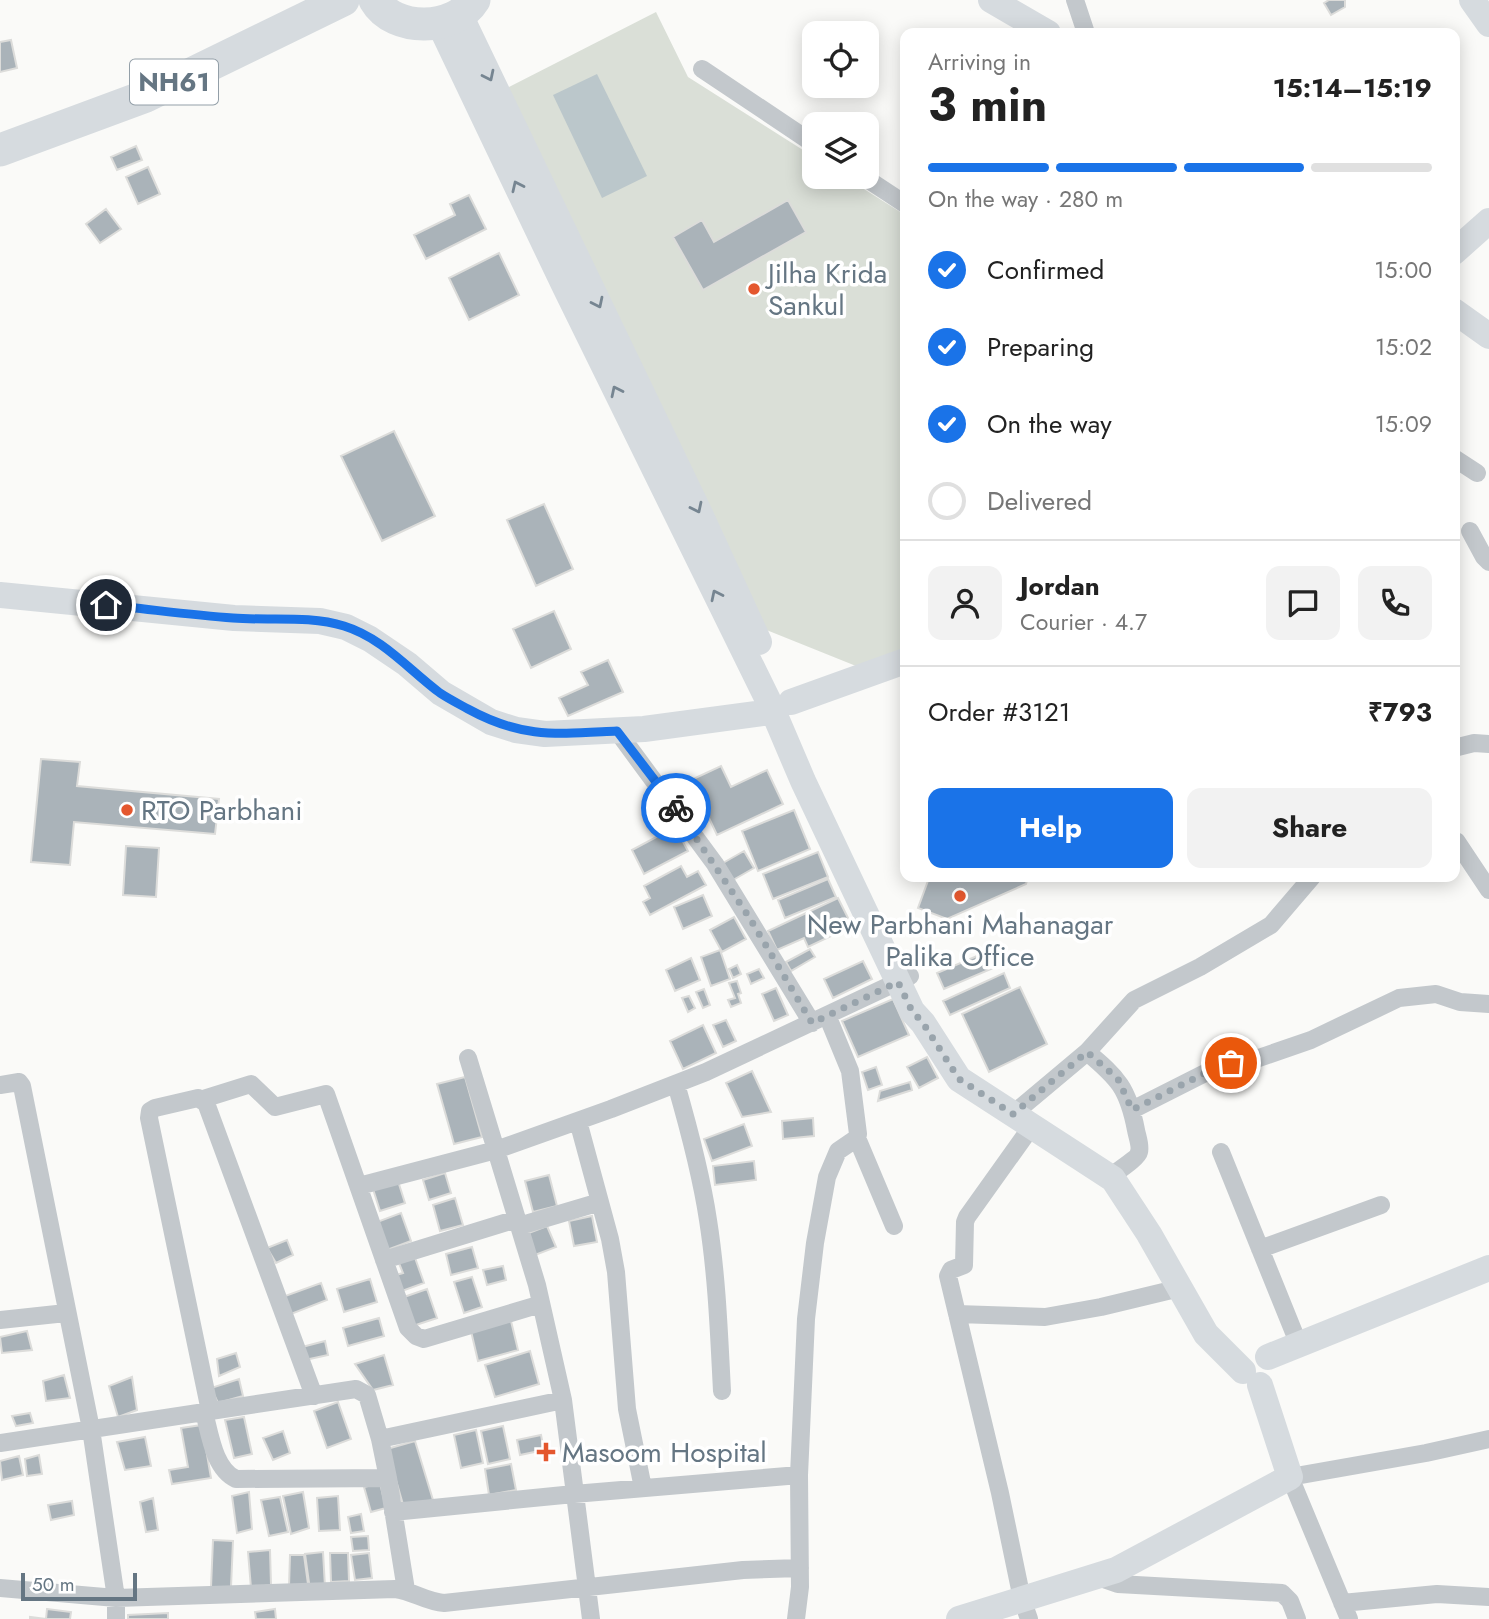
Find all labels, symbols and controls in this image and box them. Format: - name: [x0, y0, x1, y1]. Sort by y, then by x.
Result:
- map controls: [802, 21, 879, 189]
- button: locate: [802, 21, 879, 98]
- text: Arriving in: [928, 45, 1031, 79]
- road number: NH61: [130, 60, 218, 104]
- one-way arrow: [481, 69, 495, 81]
- text: 15:14–15:19: [1273, 69, 1432, 107]
- text: 3 min: [928, 72, 1047, 138]
- button: layers: [802, 112, 879, 189]
- one-way arrow: [511, 181, 525, 193]
- text: On the way · 280 m: [928, 182, 1123, 216]
- icon: check: [928, 251, 966, 289]
- text: Confirmed: [987, 251, 1104, 289]
- place label: Jilha Krida Sankul: [764, 253, 887, 326]
- text: 15:00: [1374, 253, 1432, 287]
- marker: Jilha Krida Sankul: [746, 281, 762, 297]
- one-way arrow: [589, 296, 603, 309]
- icon: check: [928, 328, 966, 366]
- text: Preparing: [987, 328, 1094, 366]
- text: 15:02: [1375, 330, 1432, 364]
- one-way arrow: [611, 386, 625, 398]
- icon: check: [928, 405, 966, 443]
- text: On the way: [987, 405, 1112, 443]
- text: 15:09: [1375, 407, 1432, 441]
- text: Delivered: [987, 482, 1092, 520]
- one-way arrow: [689, 501, 703, 513]
- button: person: [928, 566, 1002, 640]
- button: chat: [1266, 566, 1340, 640]
- button: phone: [1358, 566, 1432, 640]
- text: Jordan: [1020, 567, 1100, 605]
- pin: [76, 575, 136, 635]
- icon: home: [87, 586, 125, 624]
- one-way arrow: [711, 590, 725, 602]
- text: Courier · 4.7: [1020, 605, 1147, 639]
- text: Order #3121: [928, 693, 1071, 731]
- text: ₹793: [1368, 693, 1432, 731]
- courier: [641, 773, 711, 843]
- button: Help: [928, 788, 1173, 868]
- button: Share: [1187, 788, 1432, 868]
- icon: bike: [657, 789, 695, 827]
- place label: RTO Parbhani: [141, 790, 303, 831]
- marker: RTO Parbhani: [119, 802, 135, 818]
- marker: New Parbhani Mahanagar Palika Office: [952, 888, 968, 904]
- place label: New Parbhani Mahanagar Palika Office: [807, 904, 1114, 977]
- pin: [1201, 1033, 1261, 1093]
- icon: bag: [1212, 1044, 1250, 1082]
- place label: Masoom Hospital: [562, 1432, 767, 1473]
- marker: Masoom Hospital: [536, 1442, 556, 1462]
- scale bar: [21, 1570, 136, 1602]
- text: 50 m: [32, 1571, 75, 1598]

